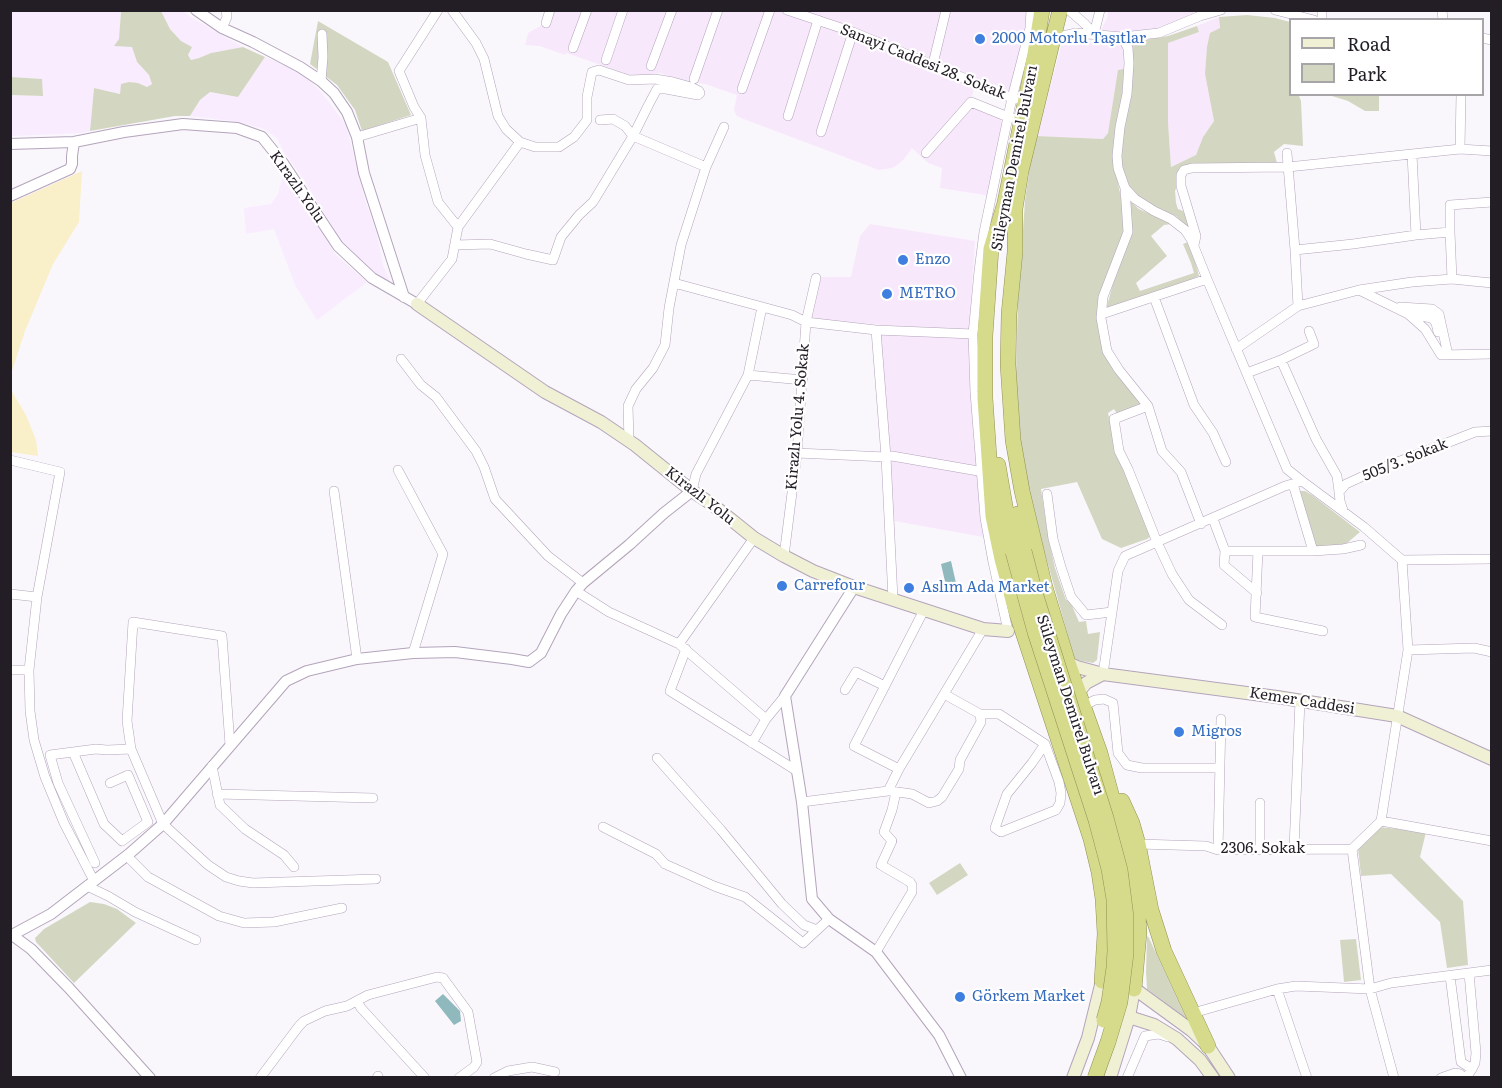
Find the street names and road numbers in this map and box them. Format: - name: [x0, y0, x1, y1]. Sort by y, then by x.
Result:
- street label: Sanayi Caddesi 28. Sokak: [838, 20, 1008, 104]
- street label: Süleyman Demirel Bulvarı: [988, 64, 1042, 252]
- street label: Kırazlı Yolu: [266, 147, 328, 227]
- street label: Kirazlı Yolu 4. Sokak: [783, 343, 813, 491]
- street label: 505/3. Sokak: [1360, 435, 1450, 485]
- street label: Kirazlı Yolu: [661, 463, 739, 529]
- street label: Süleyman Demirel Bulvarı: [1032, 613, 1108, 797]
- street label: Kemer Caddesi: [1248, 684, 1356, 718]
- street label: 2306. Sokak: [1221, 840, 1305, 858]

